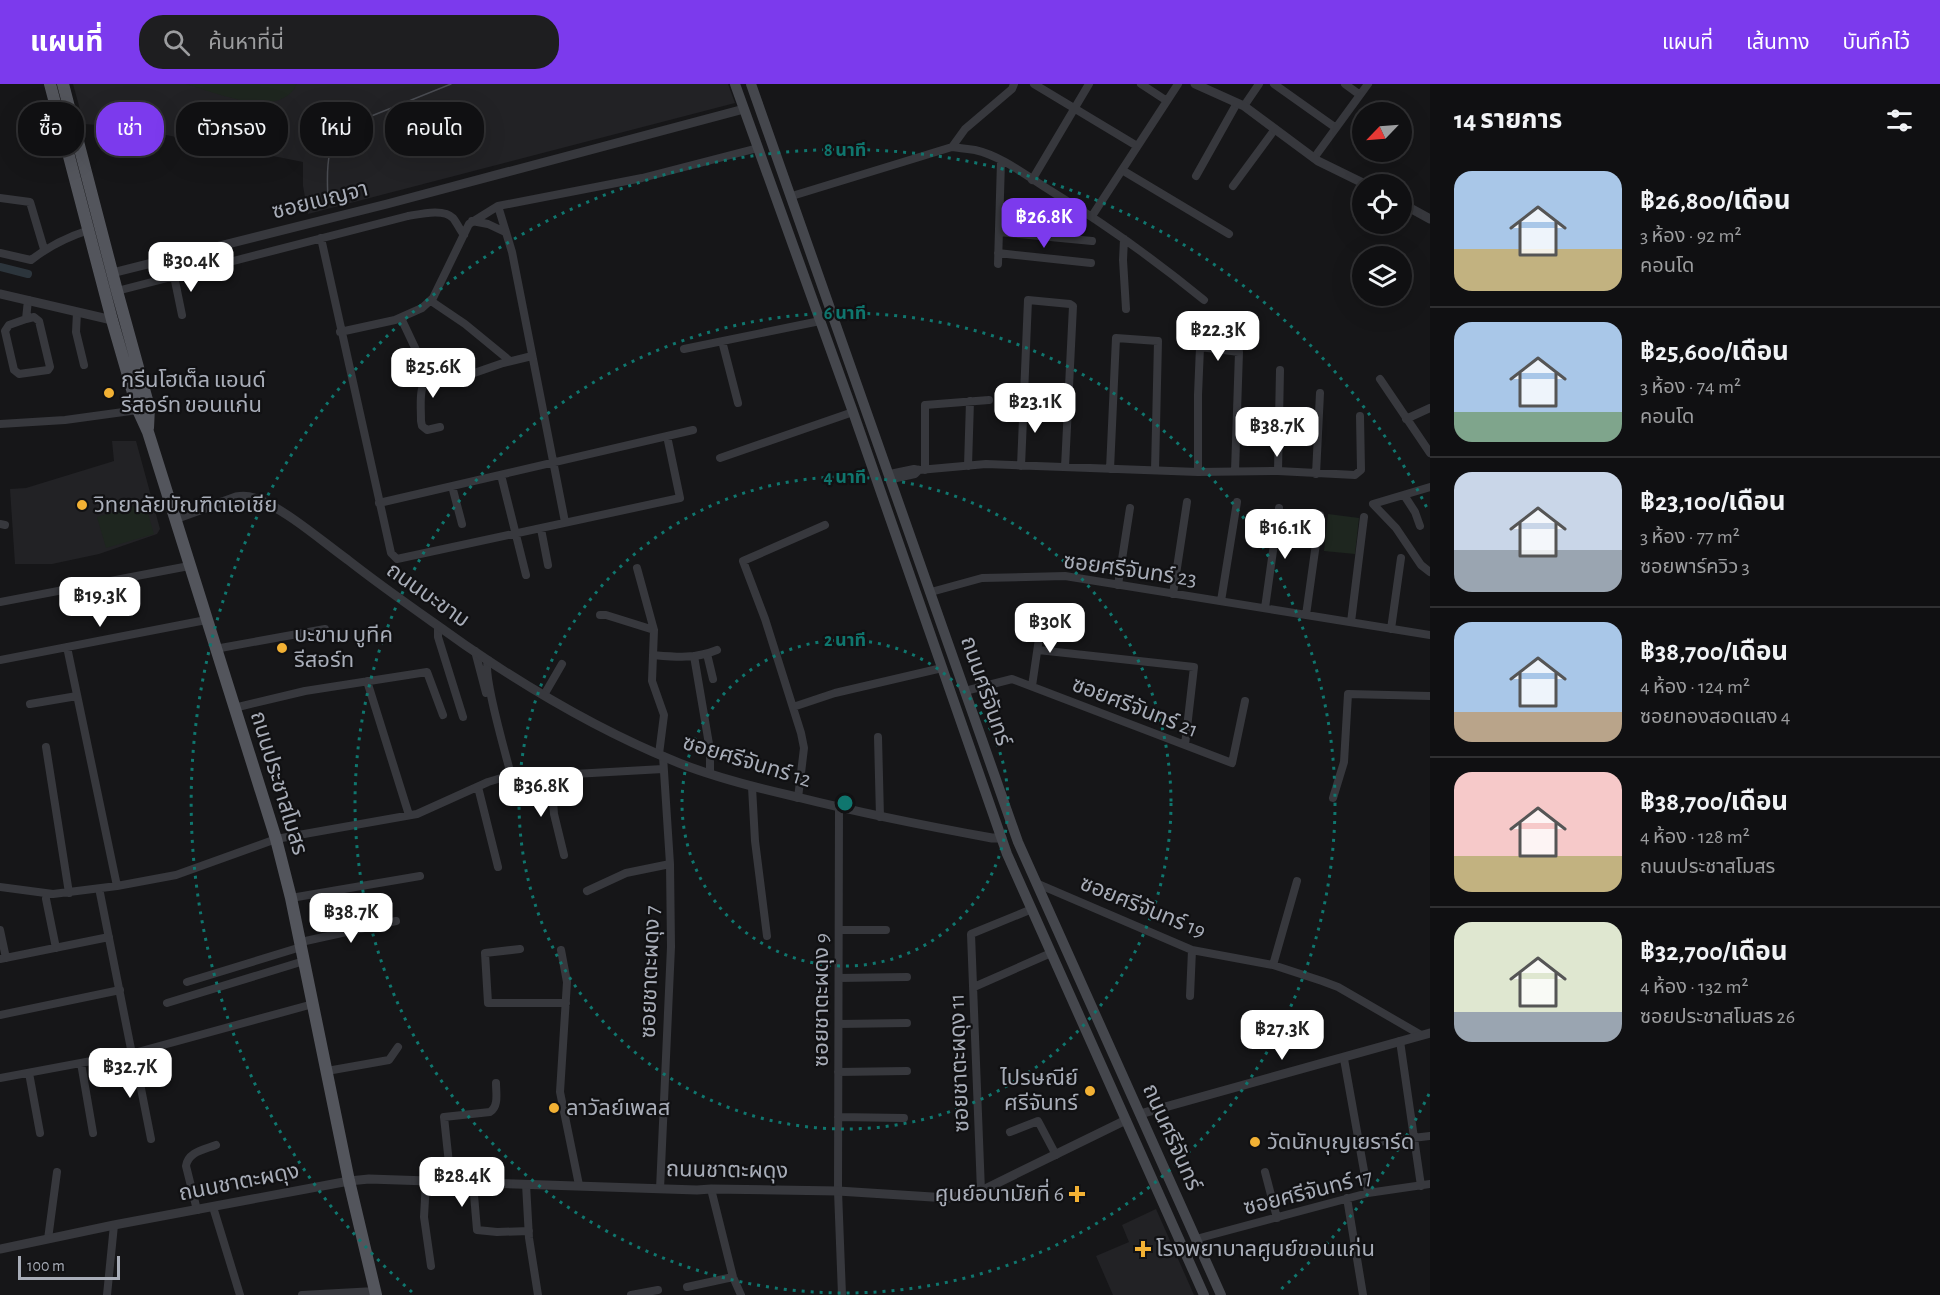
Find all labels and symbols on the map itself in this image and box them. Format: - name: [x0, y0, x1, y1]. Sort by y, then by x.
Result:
- north arrow: [1352, 102, 1412, 162]
- text: 8 นาที: [824, 141, 866, 160]
- street label: ซอยเบญจา: [270, 177, 370, 223]
- pin: ฿26.8K: [995, 198, 1093, 249]
- pin: ฿30.4K: [142, 242, 240, 293]
- text: 6 นาที: [824, 304, 866, 323]
- pin: ฿22.3K: [1169, 311, 1267, 362]
- pin: ฿25.6K: [384, 348, 482, 399]
- place label: กรีนโฮเต็ล แอนด์ รีสอร์ท ขอนแก่น: [121, 367, 266, 416]
- pin: ฿23.1K: [986, 383, 1084, 434]
- marker: กรีนโฮเต็ล แอนด์ รีสอร์ท ขอนแก่น: [102, 386, 116, 400]
- pin: ฿38.7K: [1228, 407, 1326, 458]
- text: 4 นาที: [824, 468, 866, 487]
- place label: วิทยาลัยบัณฑิตเอเชีย: [93, 494, 277, 516]
- marker: วิทยาลัยบัณฑิตเอเชีย: [75, 498, 89, 512]
- pin: ฿16.1K: [1236, 509, 1334, 560]
- street label: ซอยศรีจันทร์ 23: [1062, 550, 1198, 590]
- street label: ถนนบะขาม: [383, 559, 473, 631]
- pin: ฿19.3K: [51, 577, 149, 628]
- pin: ฿30K: [1014, 603, 1086, 654]
- place label: บะขาม บูทีค รีสอร์ท: [294, 624, 393, 671]
- text: 2 นาที: [824, 631, 866, 650]
- street label: ถนนศรีจันทร์: [957, 633, 1015, 750]
- marker: บะขาม บูทีค รีสอร์ท: [275, 641, 289, 655]
- street label: ซอยศรีจันทร์ 21: [1069, 673, 1201, 741]
- street label: ถนนประชาสโมสร: [247, 709, 311, 857]
- street label: ซอยศรีจันทร์ 12: [680, 731, 814, 791]
- pin: ฿36.8K: [492, 767, 590, 818]
- centre of rings: [835, 793, 855, 813]
- street label: ซอยศรีจันทร์ 19: [1077, 872, 1209, 942]
- pin: ฿38.7K: [302, 893, 400, 944]
- street label: ซอยชาตะผดุง 7: [637, 905, 665, 1039]
- street label: ซอยชาตะผดุง 9: [810, 933, 834, 1067]
- street label: ซอยชาตะผดุง 11: [946, 993, 974, 1133]
- pin: ฿27.3K: [1233, 1010, 1331, 1061]
- pin: ฿32.7K: [81, 1048, 179, 1099]
- place label: ไปรษณีย์ ศรีจันทร์: [999, 1067, 1079, 1114]
- street label: ถนนศรีจันทร์: [1139, 1080, 1206, 1195]
- marker: ไปรษณีย์ ศรีจันทร์: [1083, 1084, 1097, 1098]
- place label: ลาวัลย์เพลส: [566, 1097, 670, 1119]
- marker: ลาวัลย์เพลส: [547, 1101, 561, 1115]
- place label: วัดนักบุญเยราร์ด: [1267, 1131, 1414, 1155]
- marker: วัดนักบุญเยราร์ด: [1248, 1135, 1262, 1149]
- pin: ฿28.4K: [413, 1157, 511, 1208]
- street label: ถนนชาตะผดุง: [666, 1158, 788, 1184]
- street label: ถนนชาตะผดุง: [177, 1160, 302, 1206]
- street label: ซอยศรีจันทร์ 17: [1241, 1165, 1375, 1219]
- place label: ศูนย์อนามัยที่ 6: [935, 1178, 1064, 1207]
- marker: ศูนย์อนามัยที่ 6: [1068, 1185, 1086, 1203]
- place label: โรงพยาบาลศูนย์ขอนแก่น: [1156, 1237, 1375, 1262]
- marker: โรงพยาบาลศูนย์ขอนแก่น: [1134, 1240, 1152, 1258]
- scale bar: [18, 1253, 120, 1280]

